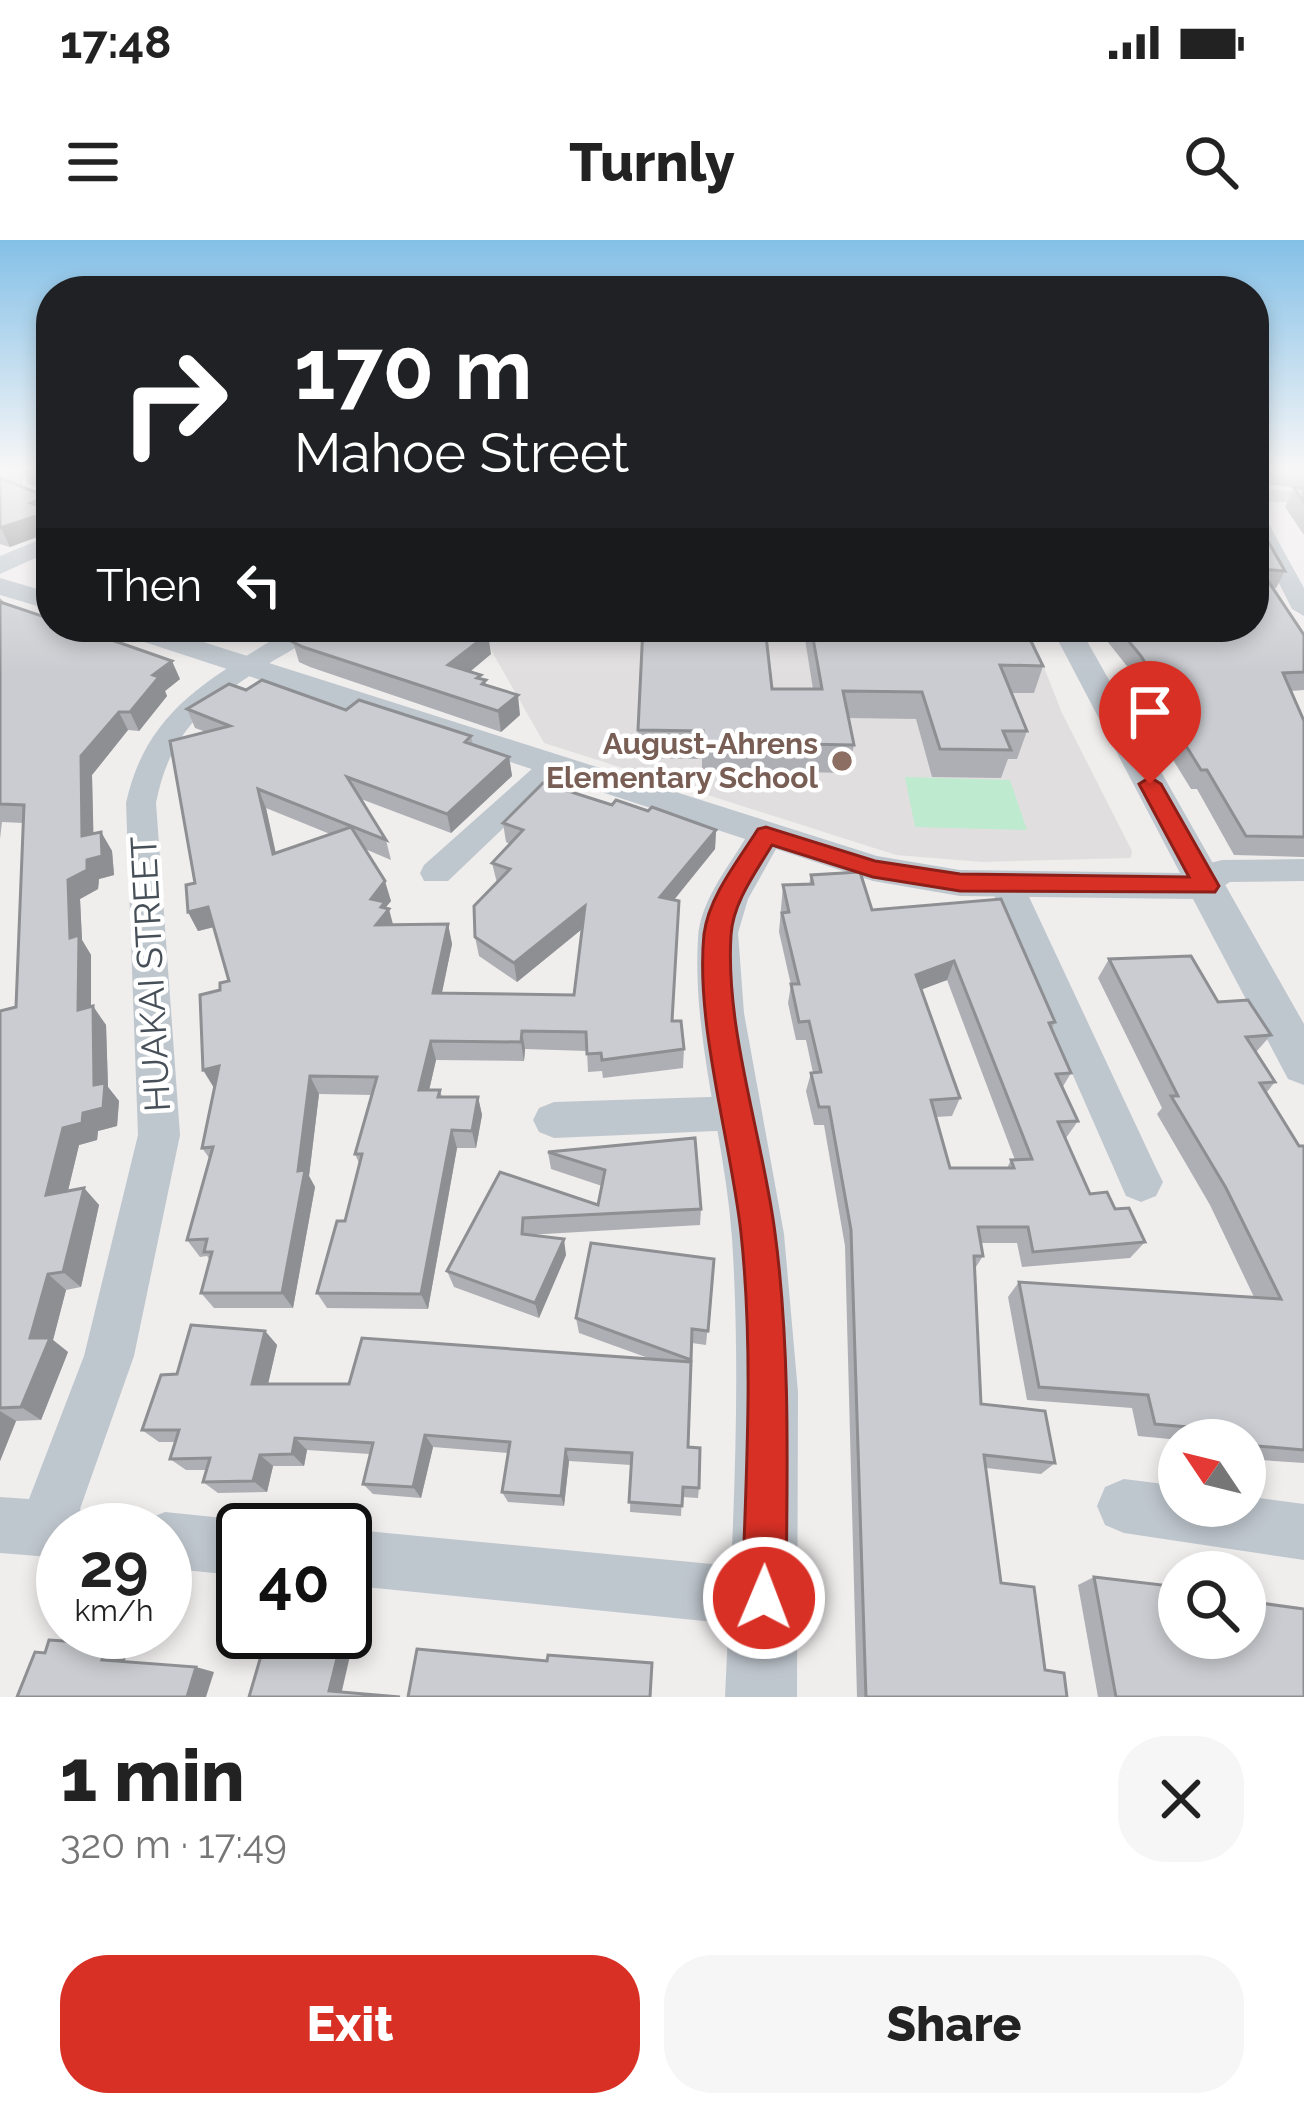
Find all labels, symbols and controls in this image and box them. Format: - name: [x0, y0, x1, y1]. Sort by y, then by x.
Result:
- text: 17:48: [60, 16, 171, 69]
- icon: menu: [60, 129, 126, 195]
- icon: search: [1178, 129, 1244, 195]
- text: Turnly: [569, 130, 735, 194]
- text: 170 m: [294, 320, 533, 419]
- icon: right: [96, 324, 252, 480]
- text: Mahoe Street: [294, 421, 629, 485]
- icon: left: [226, 552, 292, 618]
- text: Then: [96, 559, 202, 612]
- pin: [1099, 661, 1201, 784]
- icon: arrive: [1117, 679, 1183, 745]
- place label: August-Ahrens Elementary School: [546, 726, 818, 795]
- marker: August-Ahrens Elementary School: [829, 748, 855, 774]
- street label: HUAKAI STREET: [122, 835, 178, 1113]
- north arrow: [1158, 1419, 1266, 1527]
- map controls: [1158, 1419, 1266, 1659]
- speed limit sign: 40: [216, 1503, 372, 1659]
- text: 29: [79, 1531, 149, 1601]
- position arrow: [701, 1535, 827, 1661]
- button: search: [1158, 1551, 1266, 1659]
- text: km/h: [74, 1593, 154, 1628]
- text: 1 min: [60, 1733, 245, 1818]
- button: close: [1118, 1736, 1244, 1862]
- text: 320 m · 17:49: [60, 1821, 287, 1867]
- button: Exit: [60, 1955, 640, 2093]
- button: Share: [664, 1955, 1244, 2093]

